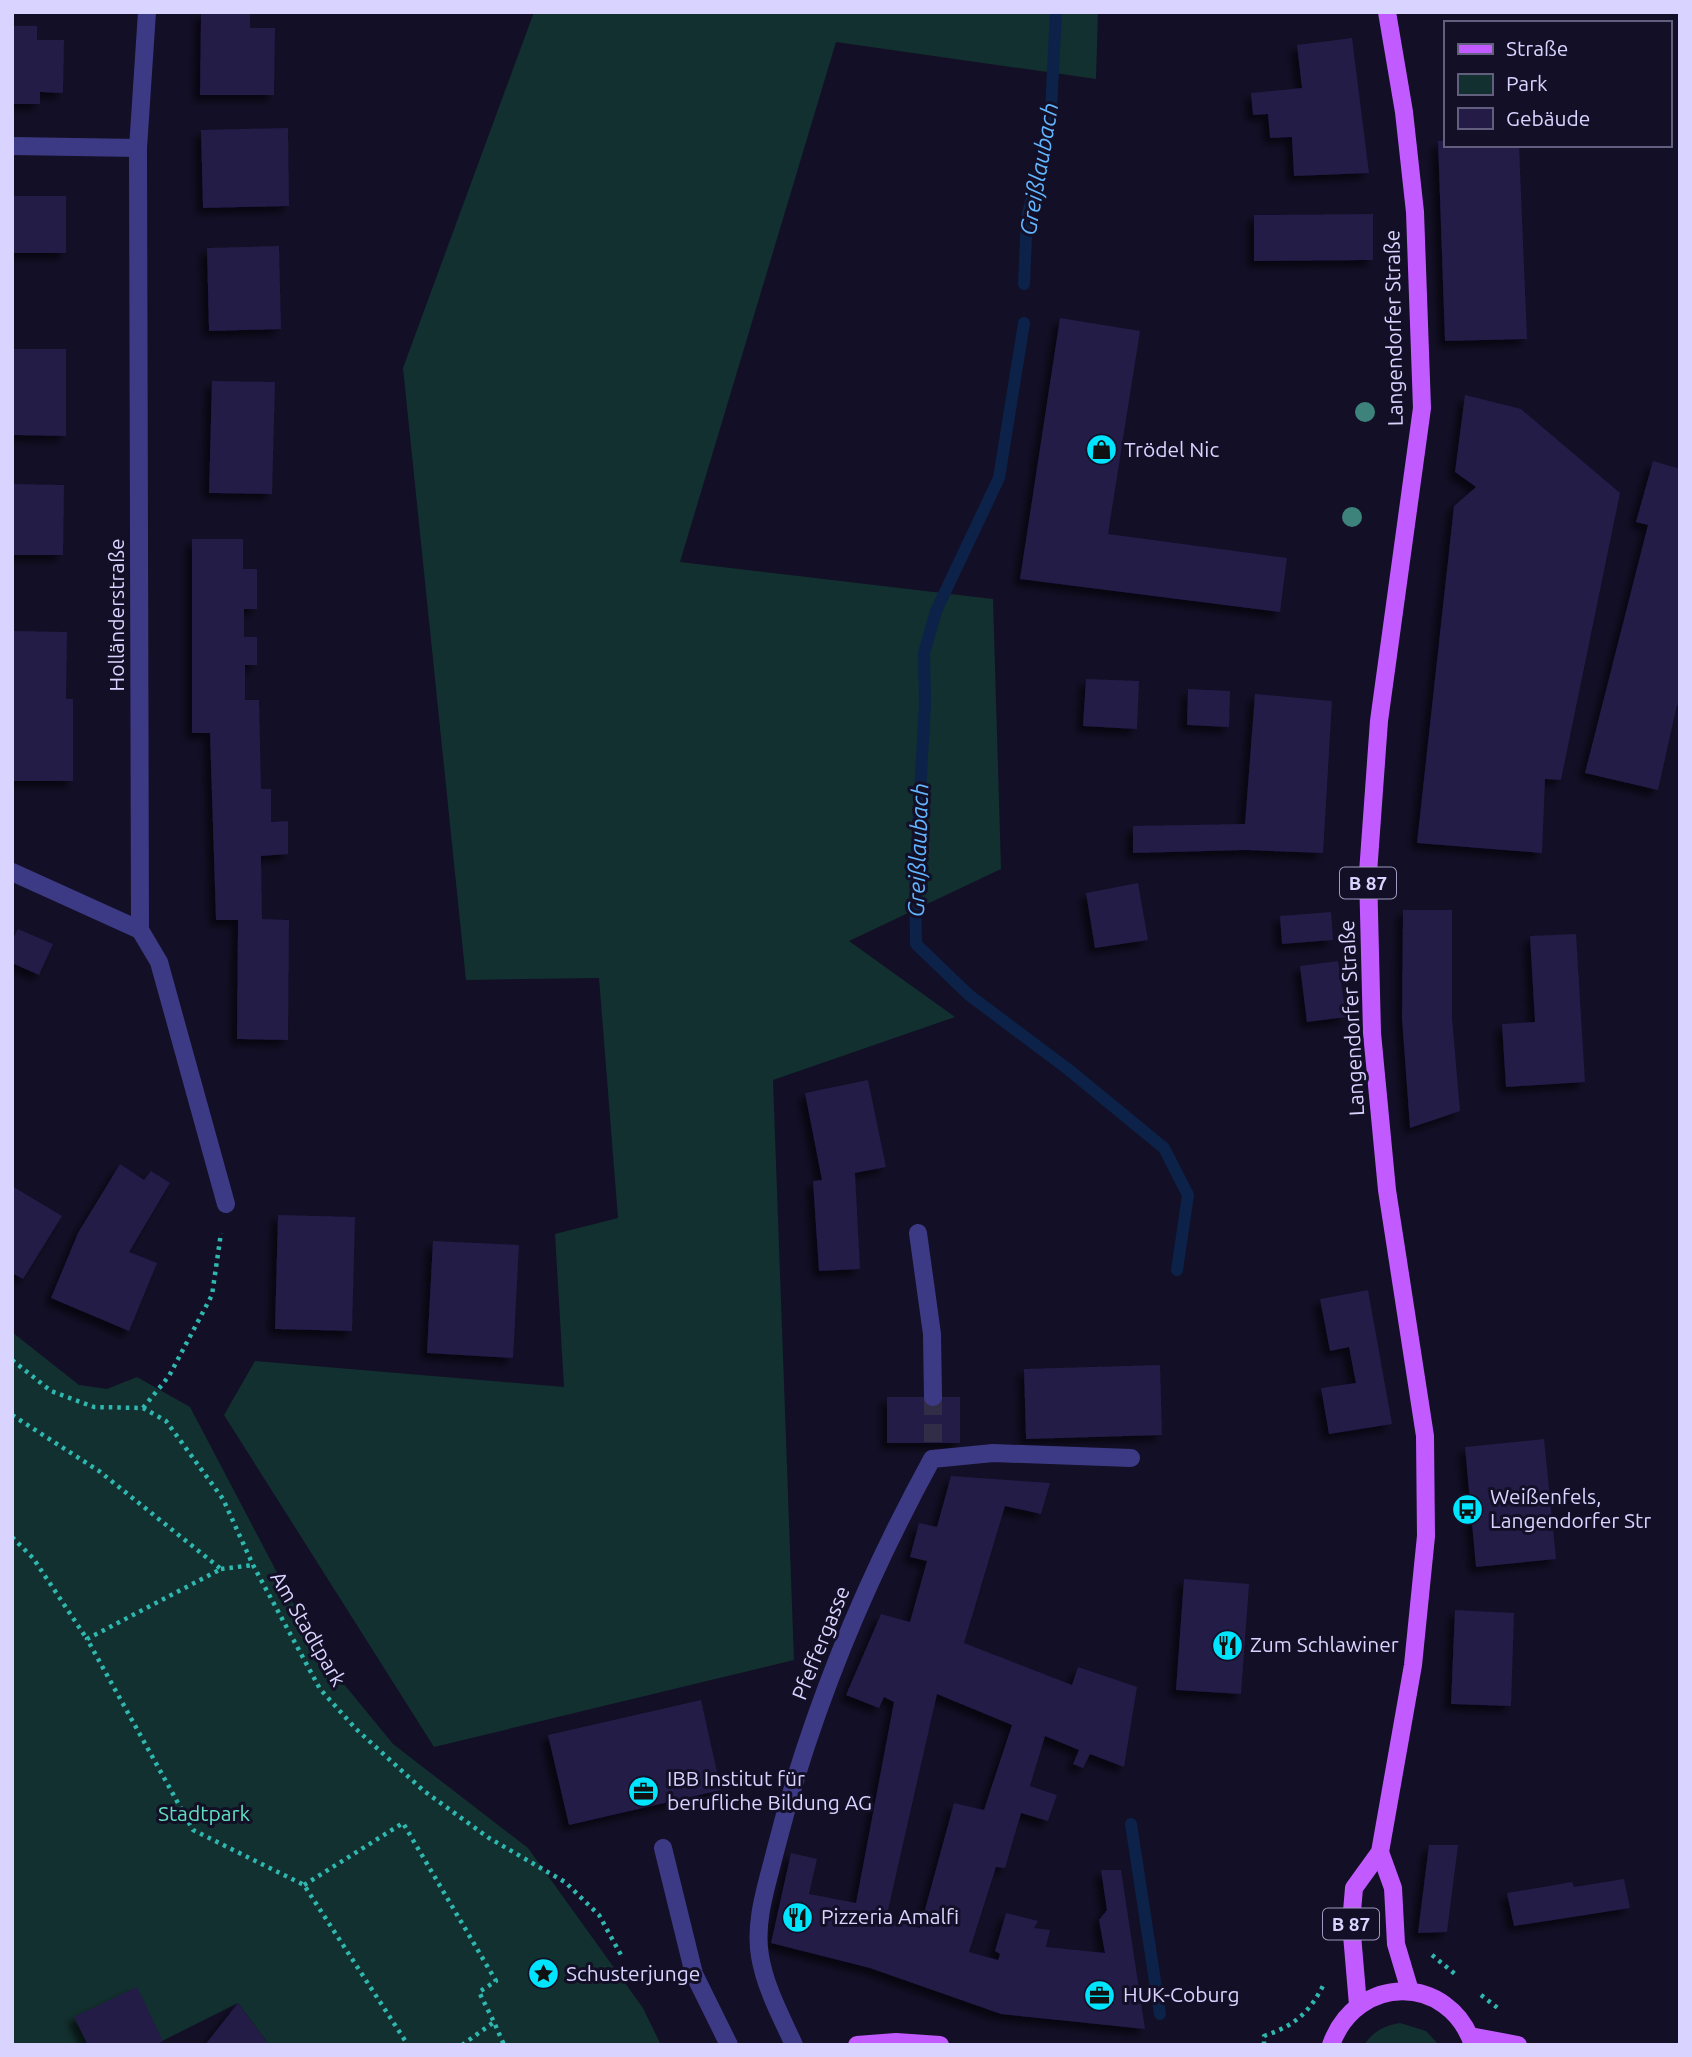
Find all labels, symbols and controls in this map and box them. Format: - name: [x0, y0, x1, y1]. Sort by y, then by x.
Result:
- legend: [1444, 21, 1671, 147]
- text: Straße: [1506, 36, 1568, 60]
- text: Park: [1506, 71, 1548, 95]
- water label: Greißlaubach: [1015, 101, 1063, 237]
- text: Gebäude: [1506, 106, 1590, 130]
- street label: Langendorfer Straße: [1379, 230, 1407, 426]
- shop icon: Trödel Nic: [1084, 433, 1118, 467]
- place label: Trödel Nic: [1124, 437, 1219, 461]
- street label: Holländerstraße: [104, 539, 128, 691]
- water label: Greißlaubach: [903, 782, 933, 918]
- road number: B 87: [1340, 868, 1396, 898]
- street label: Langendorfer Straße: [1334, 919, 1368, 1117]
- place label: Weißenfels, Langendorfer Str: [1490, 1484, 1651, 1532]
- bus stop icon: Weißenfels, Langendorfer Str: [1450, 1492, 1484, 1526]
- street label: Am Stadtpark: [266, 1567, 352, 1691]
- street label: Pfeffergasse: [786, 1582, 854, 1703]
- restaurant icon: Zum Schlawiner: [1210, 1628, 1244, 1662]
- place label: Zum Schlawiner: [1250, 1632, 1399, 1656]
- place label: IBB Institut für berufliche Bildung AG: [667, 1766, 872, 1814]
- office icon: IBB Institut für berufliche Bildung AG: [627, 1774, 661, 1808]
- park label: Stadtpark: [158, 1801, 250, 1825]
- restaurant icon: Pizzeria Amalfi: [781, 1900, 815, 1934]
- place label: Pizzeria Amalfi: [821, 1904, 959, 1928]
- road number: B 87: [1323, 1908, 1379, 1940]
- place icon: Schusterjunge: [526, 1957, 560, 1991]
- place label: Schusterjunge: [566, 1961, 700, 1985]
- office icon: HUK-Coburg: [1083, 1978, 1117, 2012]
- place label: HUK-Coburg: [1123, 1982, 1240, 2006]

